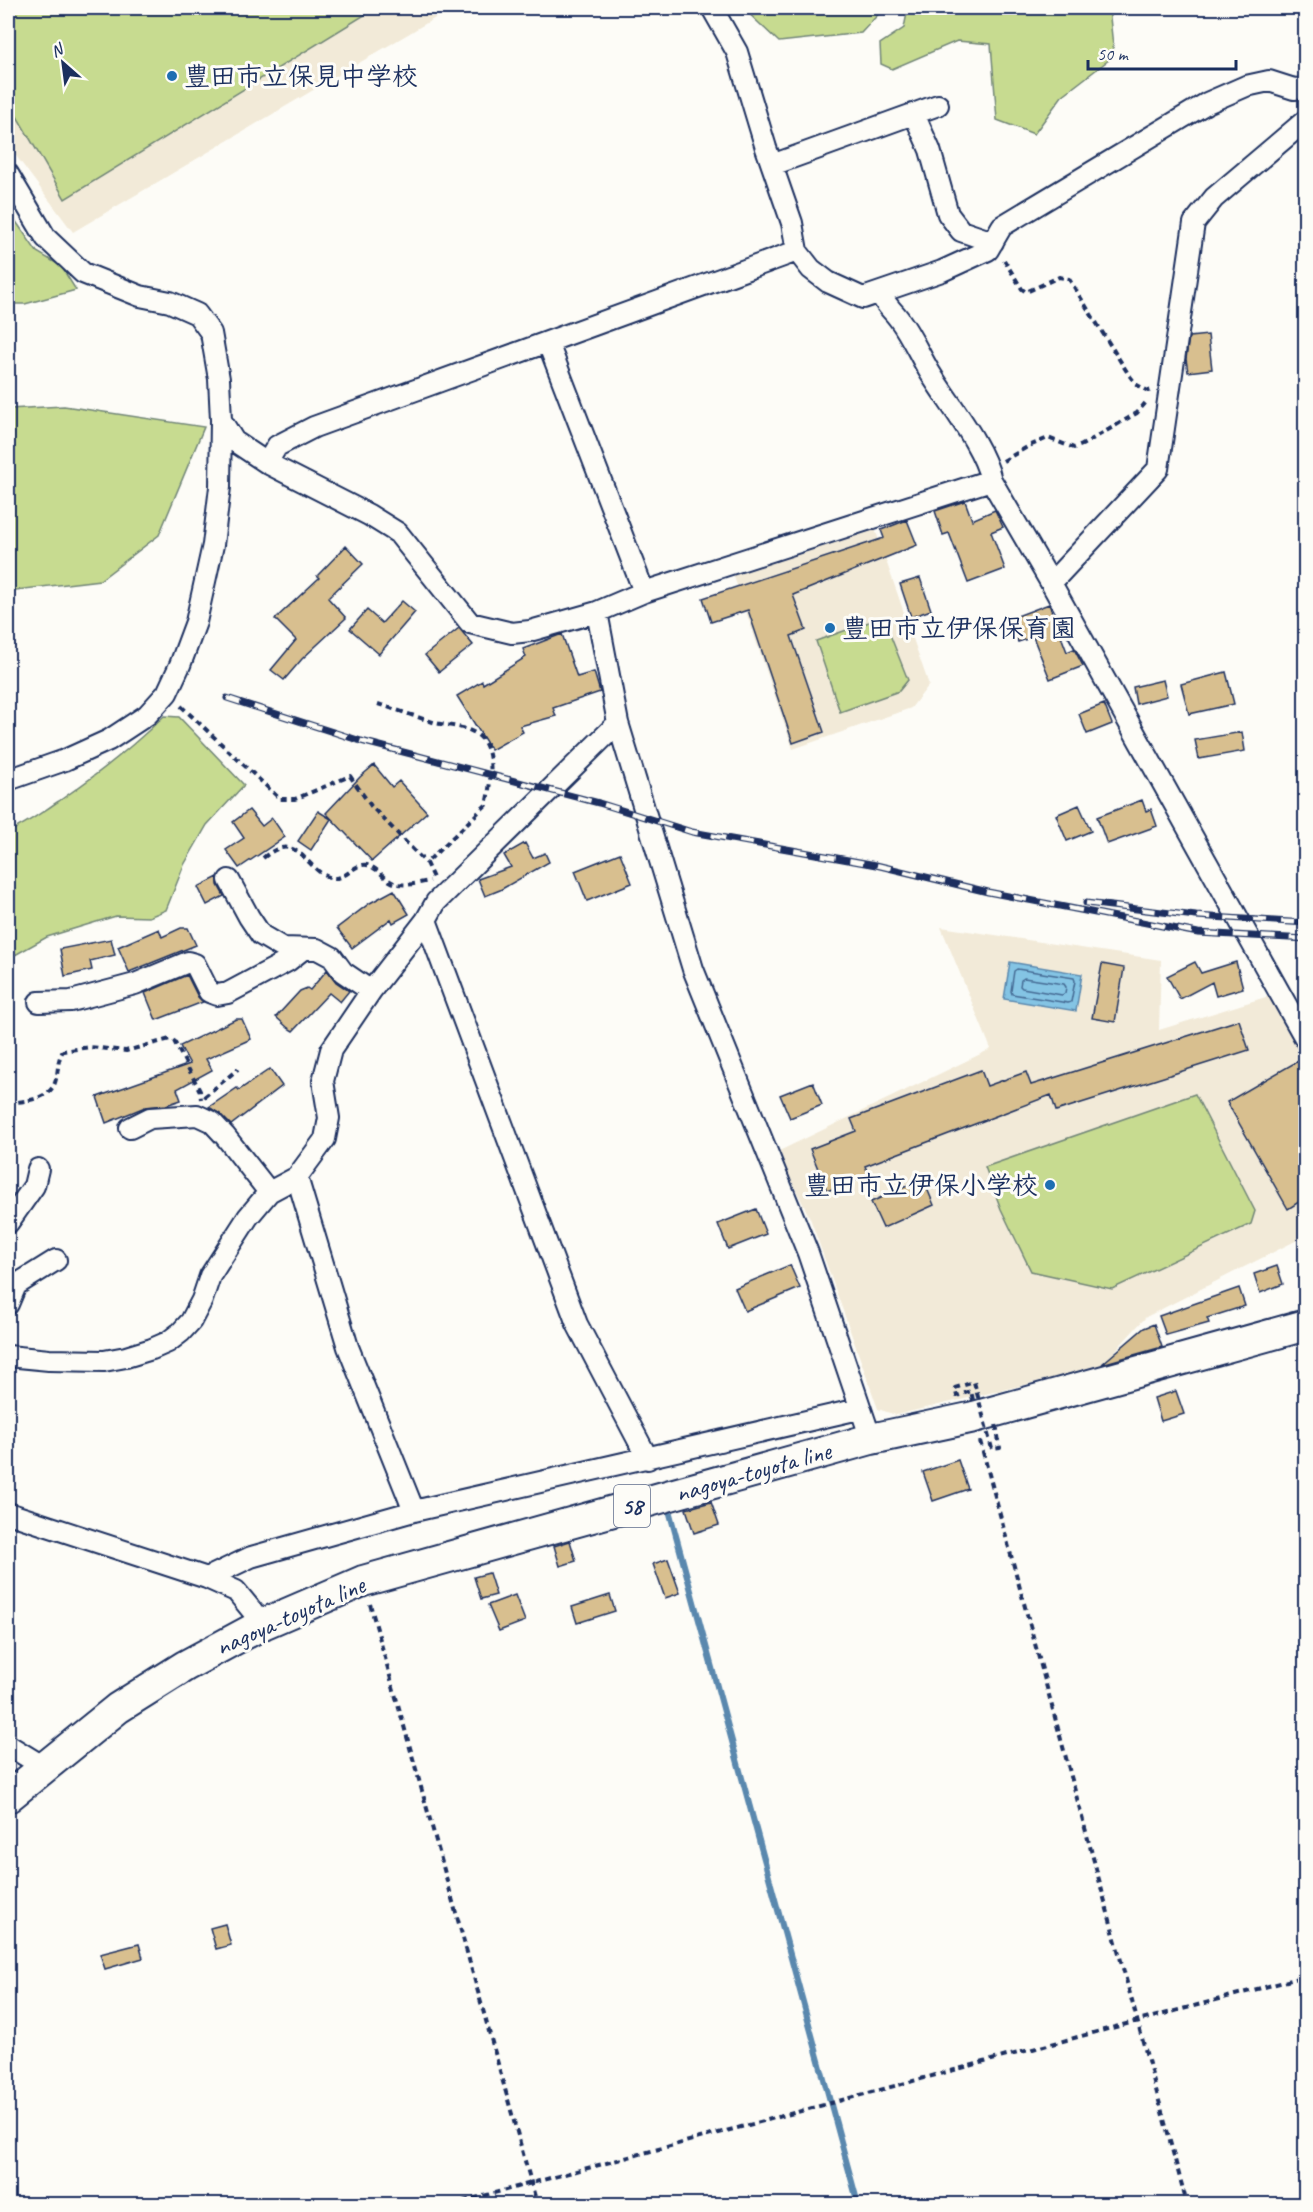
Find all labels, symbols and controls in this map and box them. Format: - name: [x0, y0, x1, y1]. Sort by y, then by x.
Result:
- north arrow: [33, 33, 93, 93]
- scale bar: [1088, 33, 1236, 71]
- text: N: [47, 38, 68, 62]
- text: 50 m: [1097, 43, 1130, 65]
- place label: 豊田市立保見中学校: [184, 60, 418, 93]
- marker: 豊田市立保見中学校: [165, 69, 179, 83]
- place label: 豊田市立伊保保育園: [842, 612, 1076, 645]
- marker: 豊田市立伊保保育園: [823, 621, 837, 635]
- place label: 豊田市立伊保小学校: [804, 1169, 1038, 1202]
- marker: 豊田市立伊保小学校: [1043, 1178, 1057, 1192]
- street label: nagoya-toyota line: [671, 1434, 836, 1510]
- road number: 58: [614, 1485, 650, 1527]
- street label: nagoya-toyota line: [210, 1568, 371, 1664]

